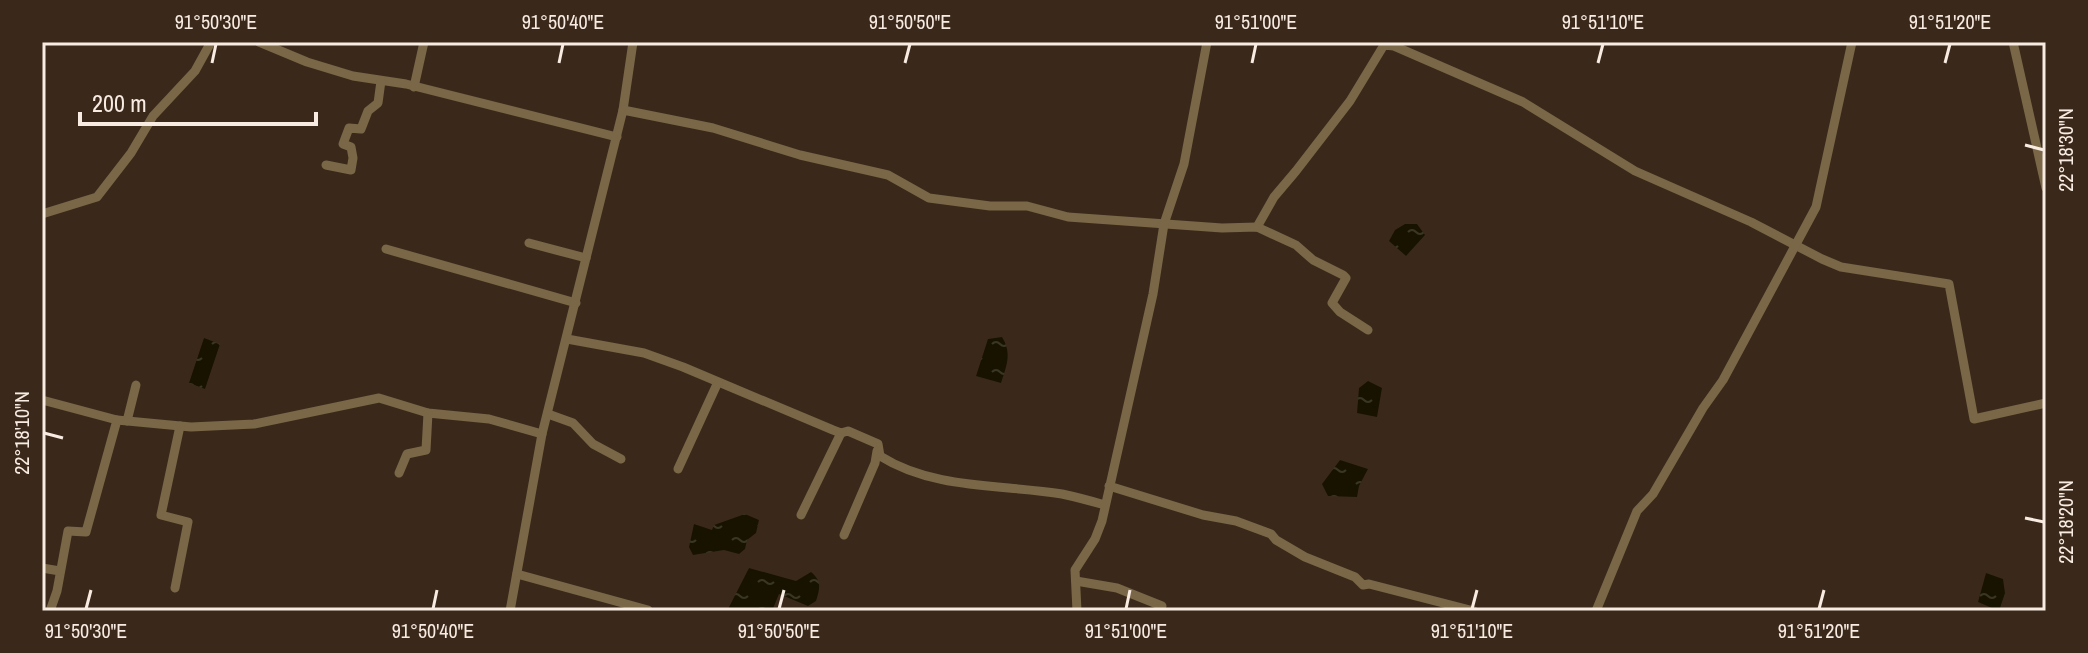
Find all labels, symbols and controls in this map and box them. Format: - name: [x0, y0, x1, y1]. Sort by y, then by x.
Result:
- text: 91°50'30"E: [175, 8, 257, 35]
- text: 91°50'40"E: [522, 8, 604, 35]
- text: 91°50'50"E: [869, 8, 951, 35]
- text: 91°51'00"E: [1215, 8, 1297, 35]
- text: 91°51'10"E: [1562, 8, 1644, 35]
- text: 91°51'20"E: [1909, 8, 1991, 35]
- scale bar: [80, 76, 316, 126]
- text: 200 m: [92, 87, 147, 119]
- text: 22°18'30"N: [2052, 108, 2079, 192]
- text: 22°18'10"N: [8, 391, 35, 475]
- text: 22°18'20"N: [2052, 480, 2079, 564]
- text: 91°50'30"E: [45, 617, 127, 644]
- text: 91°50'40"E: [392, 617, 474, 644]
- text: 91°50'50"E: [738, 617, 820, 644]
- text: 91°51'00"E: [1085, 617, 1167, 644]
- text: 91°51'10"E: [1431, 617, 1513, 644]
- text: 91°51'20"E: [1778, 617, 1860, 644]

